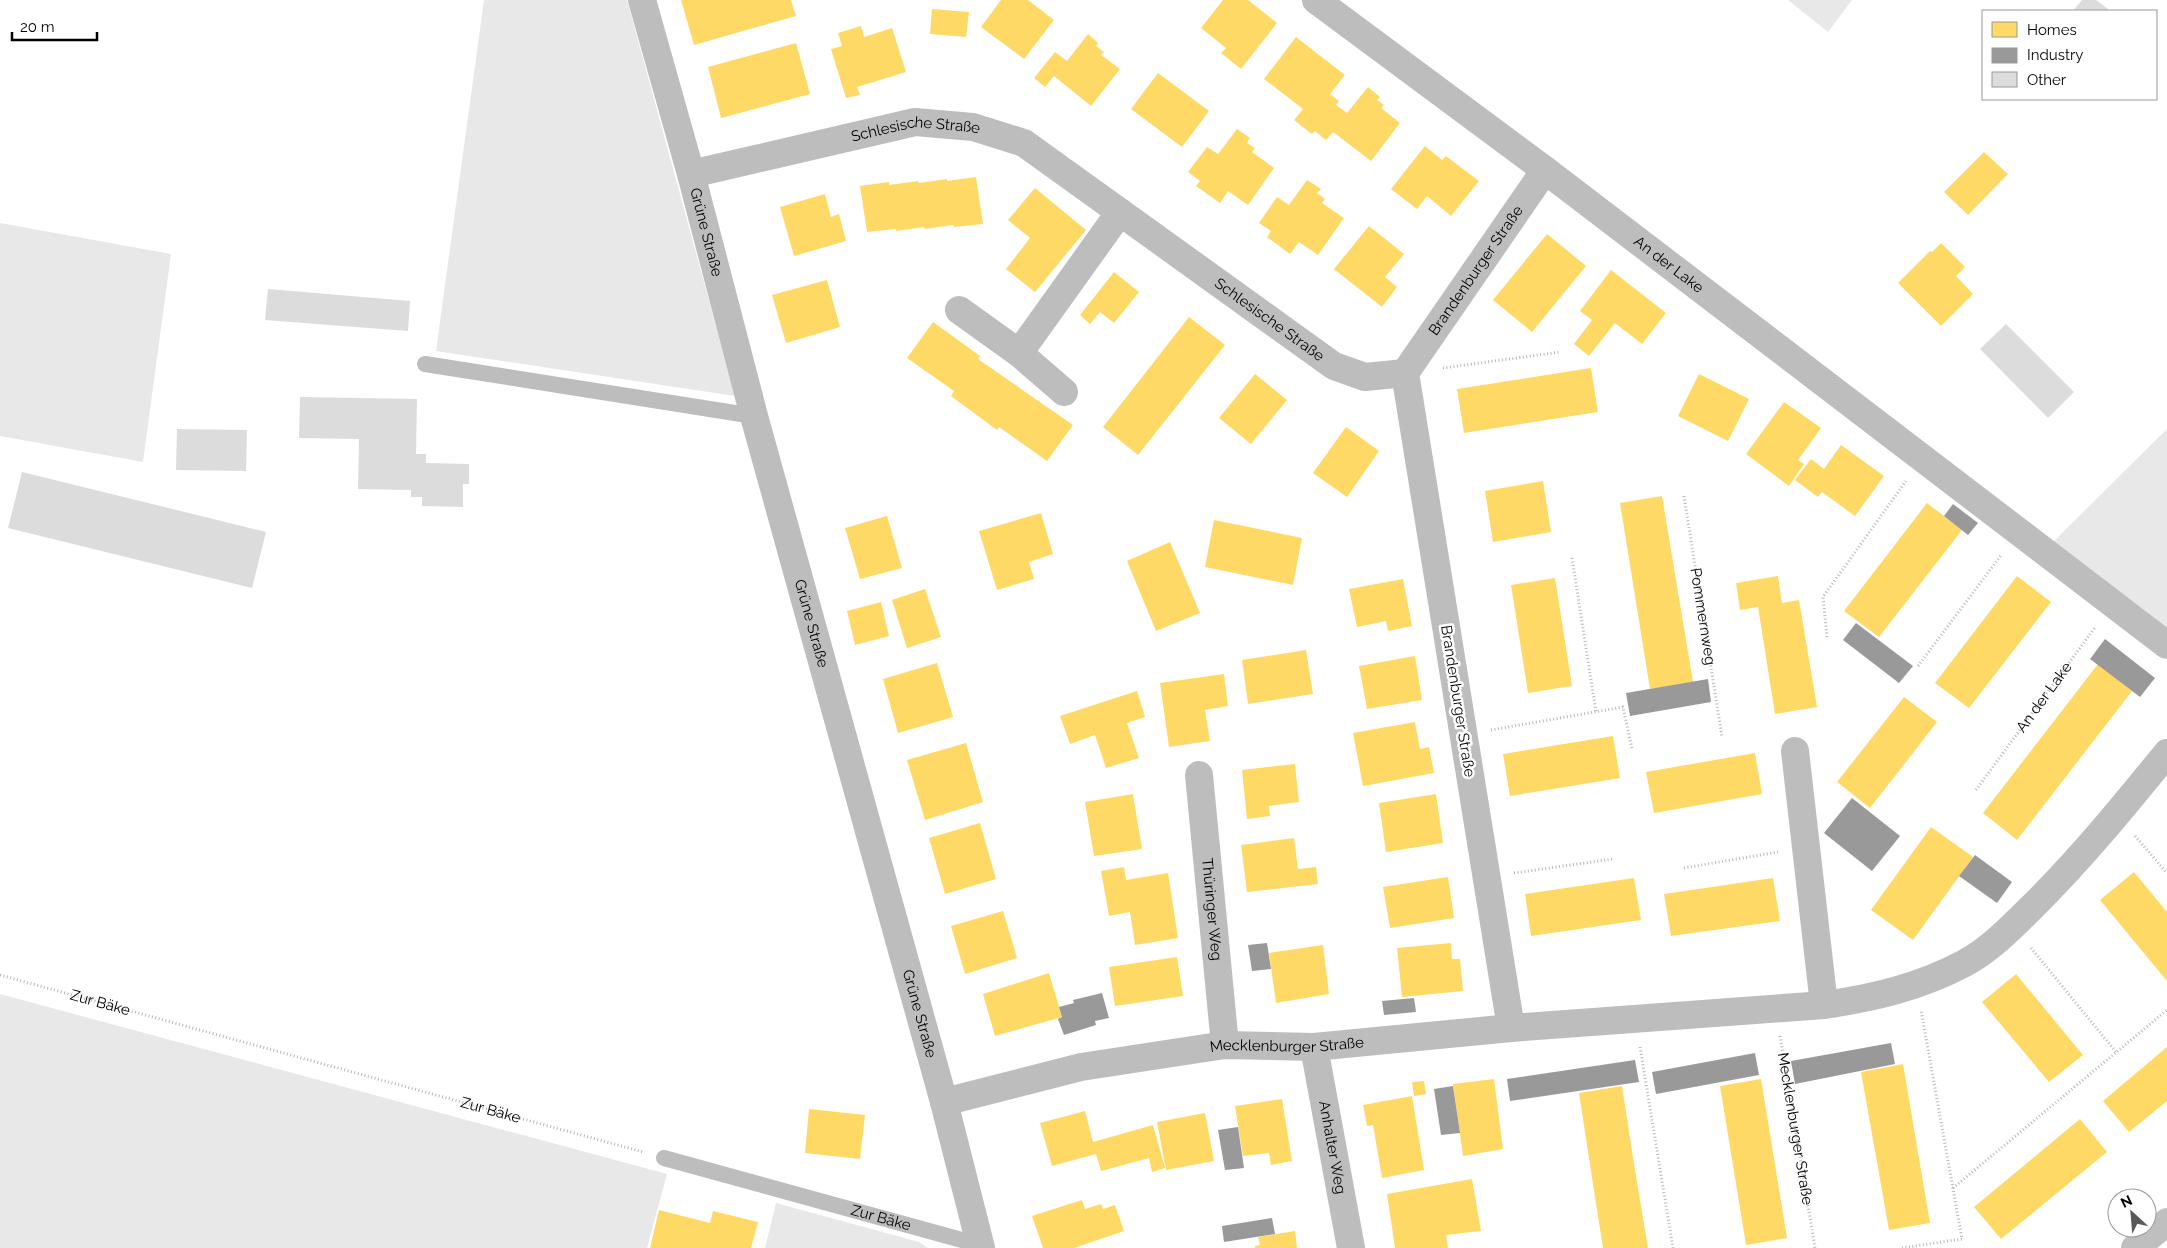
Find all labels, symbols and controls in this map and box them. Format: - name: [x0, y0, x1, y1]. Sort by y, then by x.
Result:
- scale bar: [12, 10, 98, 42]
- legend: [1982, 10, 2157, 100]
- text: 20 m: [20, 18, 55, 36]
- text: Homes: [2027, 21, 2077, 39]
- text: Industry: [2027, 46, 2083, 64]
- text: Other: [2027, 71, 2067, 89]
- street label: Schlesische Straße: [849, 113, 983, 146]
- street label: Grüne Straße: [686, 186, 726, 279]
- street label: Brandenburger Straße: [1425, 202, 1527, 339]
- street label: An der Lake: [1630, 232, 1707, 297]
- street label: Schlesische Straße: [1211, 274, 1328, 365]
- street label: Pommernweg: [1686, 567, 1720, 667]
- street label: Grüne Straße: [791, 577, 832, 670]
- street label: Brandenburger Straße: [1437, 624, 1479, 778]
- street label: An der Lake: [2012, 658, 2076, 736]
- street label: Thüringer Weg: [1198, 857, 1226, 962]
- street label: Grüne Straße: [899, 967, 940, 1060]
- street label: Zur Bäke: [68, 986, 132, 1019]
- street label: Mecklenburger Straße: [1209, 1033, 1365, 1056]
- street label: Mecklenburger Straße: [1774, 1051, 1817, 1207]
- street label: Zur Bäke: [459, 1093, 523, 1127]
- street label: Anhalter Weg: [1315, 1099, 1350, 1195]
- north arrow: [2107, 1188, 2157, 1238]
- text: N: [2118, 1192, 2135, 1211]
- street label: Zur Bäke: [849, 1201, 913, 1235]

